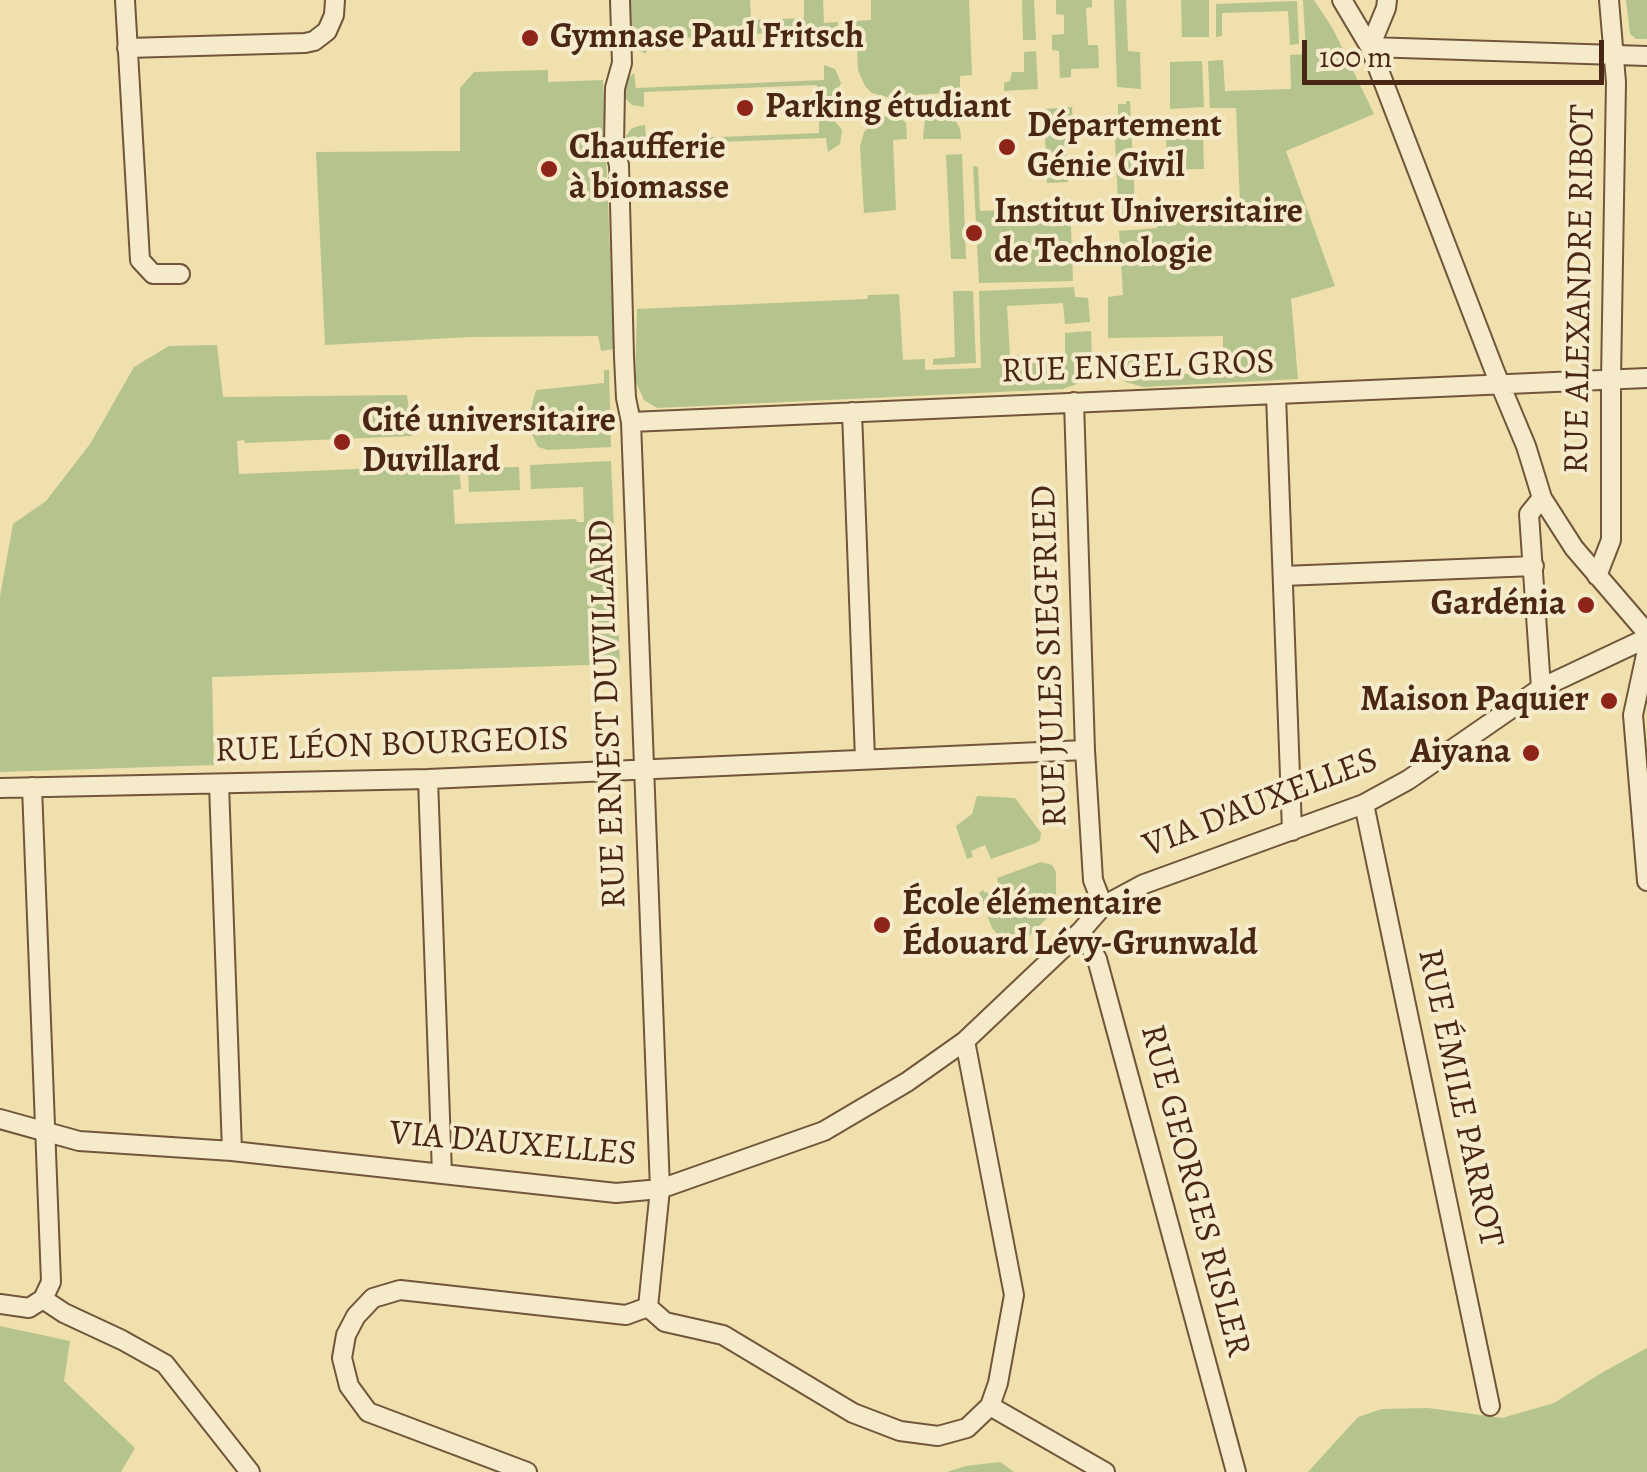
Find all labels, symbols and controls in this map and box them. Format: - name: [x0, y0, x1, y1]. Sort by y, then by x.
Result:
- place label: Gymnase Paul Fritsch: [550, 17, 864, 59]
- scale bar: [1307, 20, 1610, 82]
- marker: Gymnase Paul Fritsch: [519, 27, 541, 49]
- text: 100 m: [1319, 37, 1392, 77]
- place label: Parking étudiant: [765, 87, 1011, 129]
- marker: Parking étudiant: [734, 97, 756, 119]
- street label: RUE ALEXANDRE RIBOT: [1557, 104, 1605, 474]
- place label: Département Génie Civil: [1027, 106, 1222, 188]
- place label: Chaufferie à biomasse: [569, 128, 729, 210]
- marker: Département Génie Civil: [996, 136, 1018, 158]
- marker: Chaufferie à biomasse: [538, 158, 560, 180]
- place label: Institut Universitaire de Technologie: [994, 192, 1303, 274]
- marker: Institut Universitaire de Technologie: [963, 222, 985, 244]
- street label: RUE ENGEL GROS: [1000, 342, 1276, 394]
- place label: Cité universitaire Duvillard: [362, 401, 616, 483]
- marker: Cité universitaire Duvillard: [331, 431, 353, 453]
- street label: RUE JULES SIEGFRIED: [1024, 484, 1078, 828]
- street label: RUE ERNEST DUVILLARD: [581, 519, 637, 909]
- place label: Gardénia: [1431, 584, 1566, 626]
- marker: Gardénia: [1575, 594, 1597, 616]
- place label: Maison Paquier: [1360, 680, 1589, 722]
- marker: Maison Paquier: [1598, 690, 1620, 712]
- street label: RUE LÉON BOURGEOIS: [214, 719, 570, 773]
- place label: Aiyana: [1410, 732, 1511, 774]
- street label: VIA D'AUXELLES: [1138, 740, 1384, 868]
- marker: Aiyana: [1520, 742, 1542, 764]
- place label: École élémentaire Édouard Lévy-Grunwald: [902, 884, 1258, 966]
- marker: École élémentaire Édouard Lévy-Grunwald: [871, 914, 893, 936]
- street label: RUE ÉMILE PARROT: [1407, 945, 1511, 1251]
- street label: RUE GEORGES RISLER: [1129, 1020, 1259, 1362]
- street label: VIA D'AUXELLES: [388, 1113, 638, 1177]

